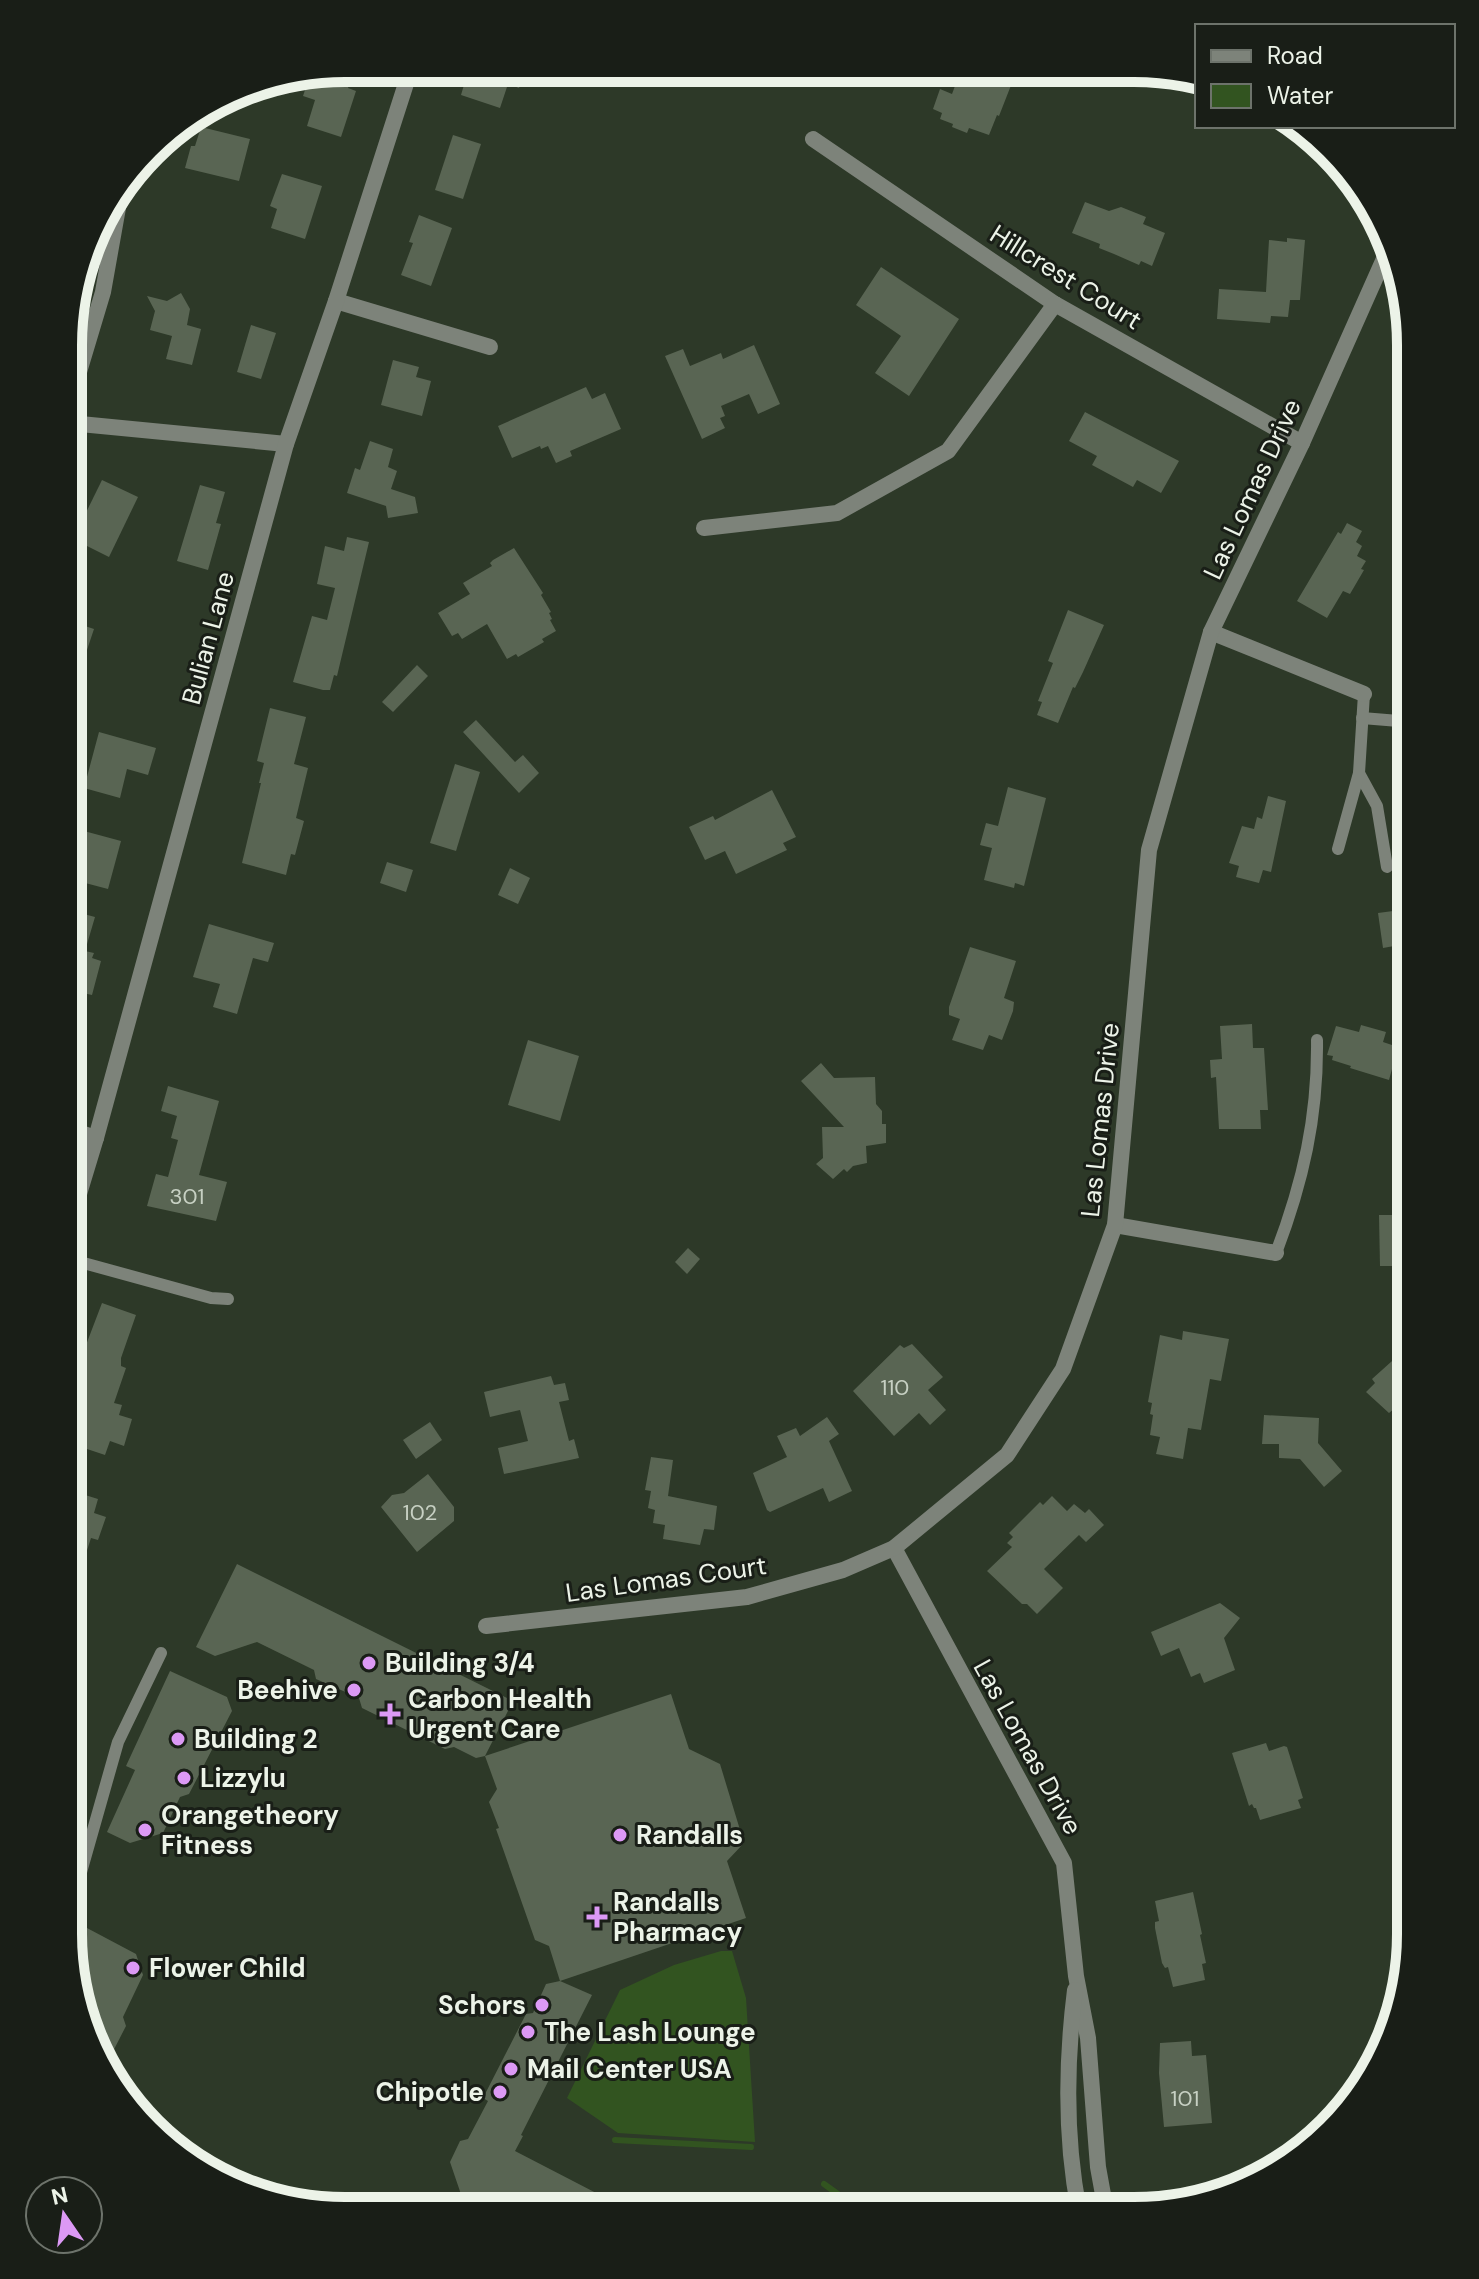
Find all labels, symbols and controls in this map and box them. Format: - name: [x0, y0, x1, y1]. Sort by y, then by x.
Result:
- legend: [1195, 24, 1455, 128]
- text: Road: [1267, 40, 1323, 71]
- text: Water: [1267, 80, 1333, 111]
- street label: Hillcrest Court: [984, 217, 1148, 337]
- street label: Las Lomas Drive: [1195, 393, 1309, 585]
- street label: Bulian Lane: [174, 568, 242, 708]
- street label: Las Lomas Drive: [1073, 1021, 1127, 1219]
- house number: 301: [170, 1182, 204, 1211]
- house number: 110: [881, 1373, 909, 1402]
- house number: 102: [403, 1498, 437, 1527]
- street label: Las Lomas Court: [563, 1548, 769, 1610]
- place label: Building 3/4: [385, 1646, 535, 1680]
- street label: Las Lomas Drive: [966, 1653, 1090, 1841]
- marker: Building 3/4: [360, 1654, 378, 1672]
- place label: Beehive: [237, 1673, 338, 1707]
- marker: Beehive: [345, 1681, 363, 1699]
- place label: Carbon Health Urgent Care: [408, 1682, 592, 1746]
- marker: Carbon Health Urgent Care: [379, 1703, 401, 1725]
- place label: Building 2: [194, 1722, 317, 1756]
- marker: Building 2: [169, 1730, 187, 1748]
- place label: Lizzylu: [200, 1761, 286, 1795]
- marker: Lizzylu: [175, 1769, 193, 1787]
- place label: Orangetheory Fitness: [161, 1798, 339, 1862]
- place label: Randalls: [636, 1818, 743, 1852]
- marker: Orangetheory Fitness: [136, 1821, 154, 1839]
- marker: Randalls: [611, 1826, 629, 1844]
- place label: Randalls Pharmacy: [613, 1885, 742, 1949]
- marker: Randalls Pharmacy: [588, 1908, 606, 1926]
- place label: Flower Child: [149, 1951, 305, 1985]
- marker: Flower Child: [124, 1959, 142, 1977]
- place label: Schors: [438, 1988, 526, 2022]
- marker: Schors: [533, 1996, 551, 2014]
- place label: The Lash Lounge: [544, 2015, 756, 2049]
- marker: The Lash Lounge: [519, 2023, 537, 2041]
- place label: Mail Center USA: [527, 2052, 732, 2086]
- marker: Mail Center USA: [502, 2060, 520, 2078]
- place label: Chipotle: [375, 2075, 484, 2109]
- marker: Chipotle: [491, 2083, 509, 2101]
- house number: 101: [1171, 2084, 1199, 2113]
- north arrow: [24, 2175, 104, 2255]
- text: N: [49, 2180, 71, 2212]

